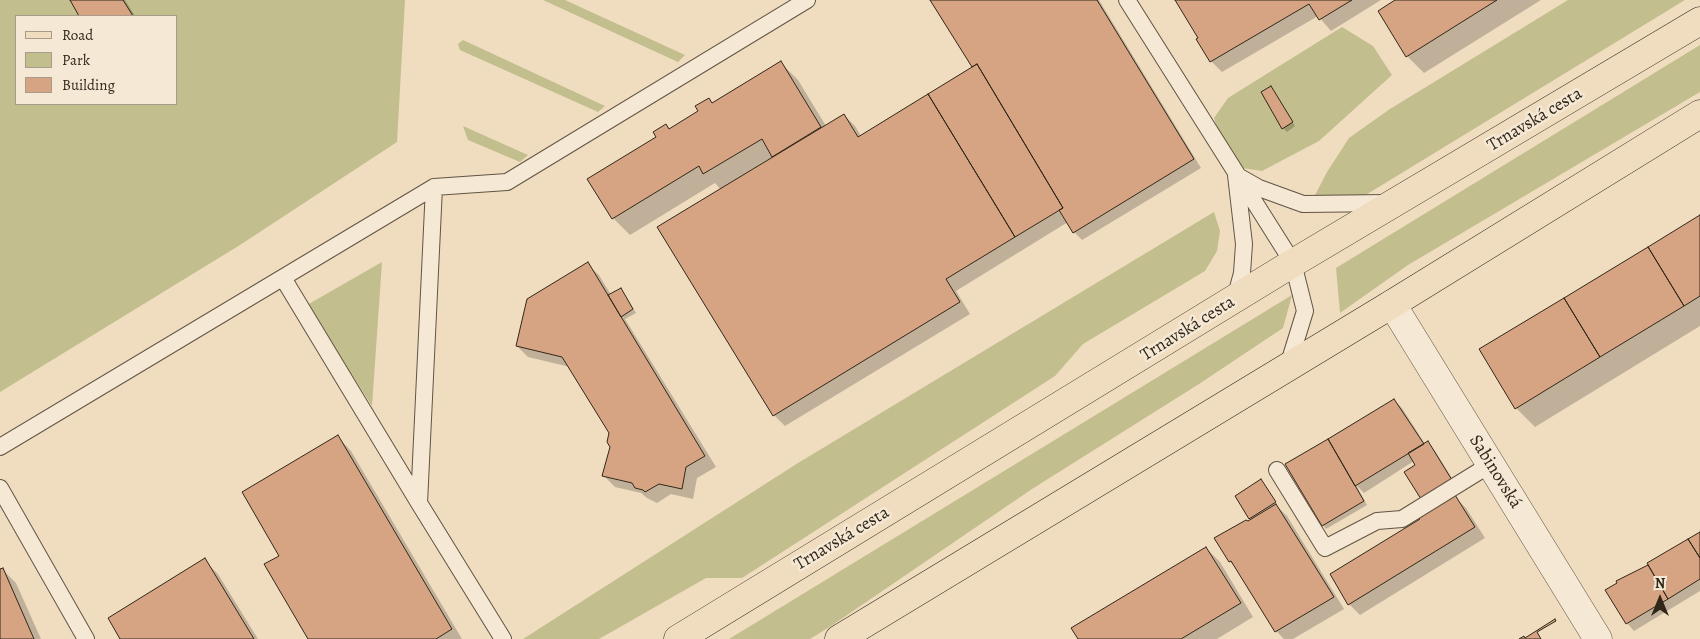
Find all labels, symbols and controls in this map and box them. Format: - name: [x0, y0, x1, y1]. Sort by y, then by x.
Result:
- legend: [15, 15, 178, 105]
- text: Road: [62, 25, 93, 45]
- text: Park: [62, 50, 90, 70]
- text: Building: [62, 75, 115, 95]
- street label: Trnavská cesta: [1484, 83, 1586, 157]
- street label: Trnavská cesta: [1137, 292, 1239, 366]
- street label: Sabinovská: [1464, 431, 1526, 513]
- street label: Trnavská cesta: [791, 502, 893, 576]
- north arrow: [1635, 574, 1685, 624]
- text: N: [1655, 574, 1665, 593]

